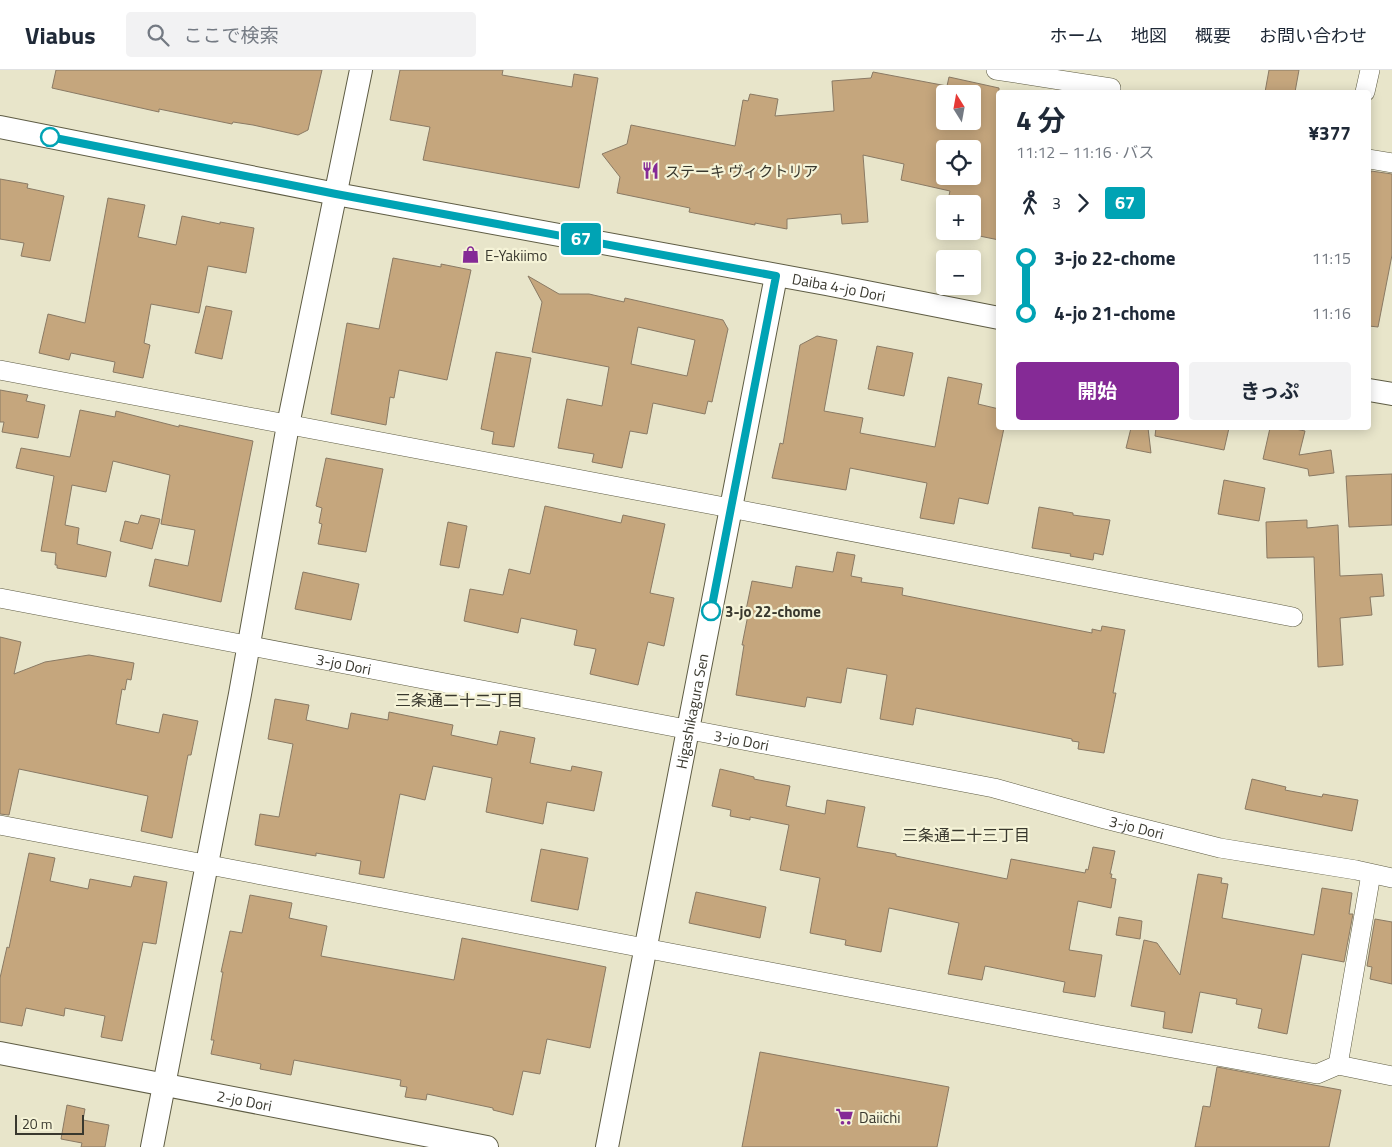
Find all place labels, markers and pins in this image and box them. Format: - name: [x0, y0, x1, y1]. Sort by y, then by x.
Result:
- unlabelled marker: [40, 127, 60, 147]
- place label: ステーキ ヴィクトリア: [665, 160, 818, 183]
- restaurant icon: ステーキ ヴィクトリア: [641, 161, 661, 181]
- place label: E-Yakiimo: [485, 244, 547, 267]
- shop icon: E-Yakiimo: [461, 245, 481, 265]
- place label: 3-jo 22-chome: [725, 600, 821, 623]
- marker: 3-jo 22-chome: [701, 601, 721, 621]
- place label: Daiichi: [859, 1106, 901, 1129]
- supermarket icon: Daiichi: [835, 1107, 855, 1127]

